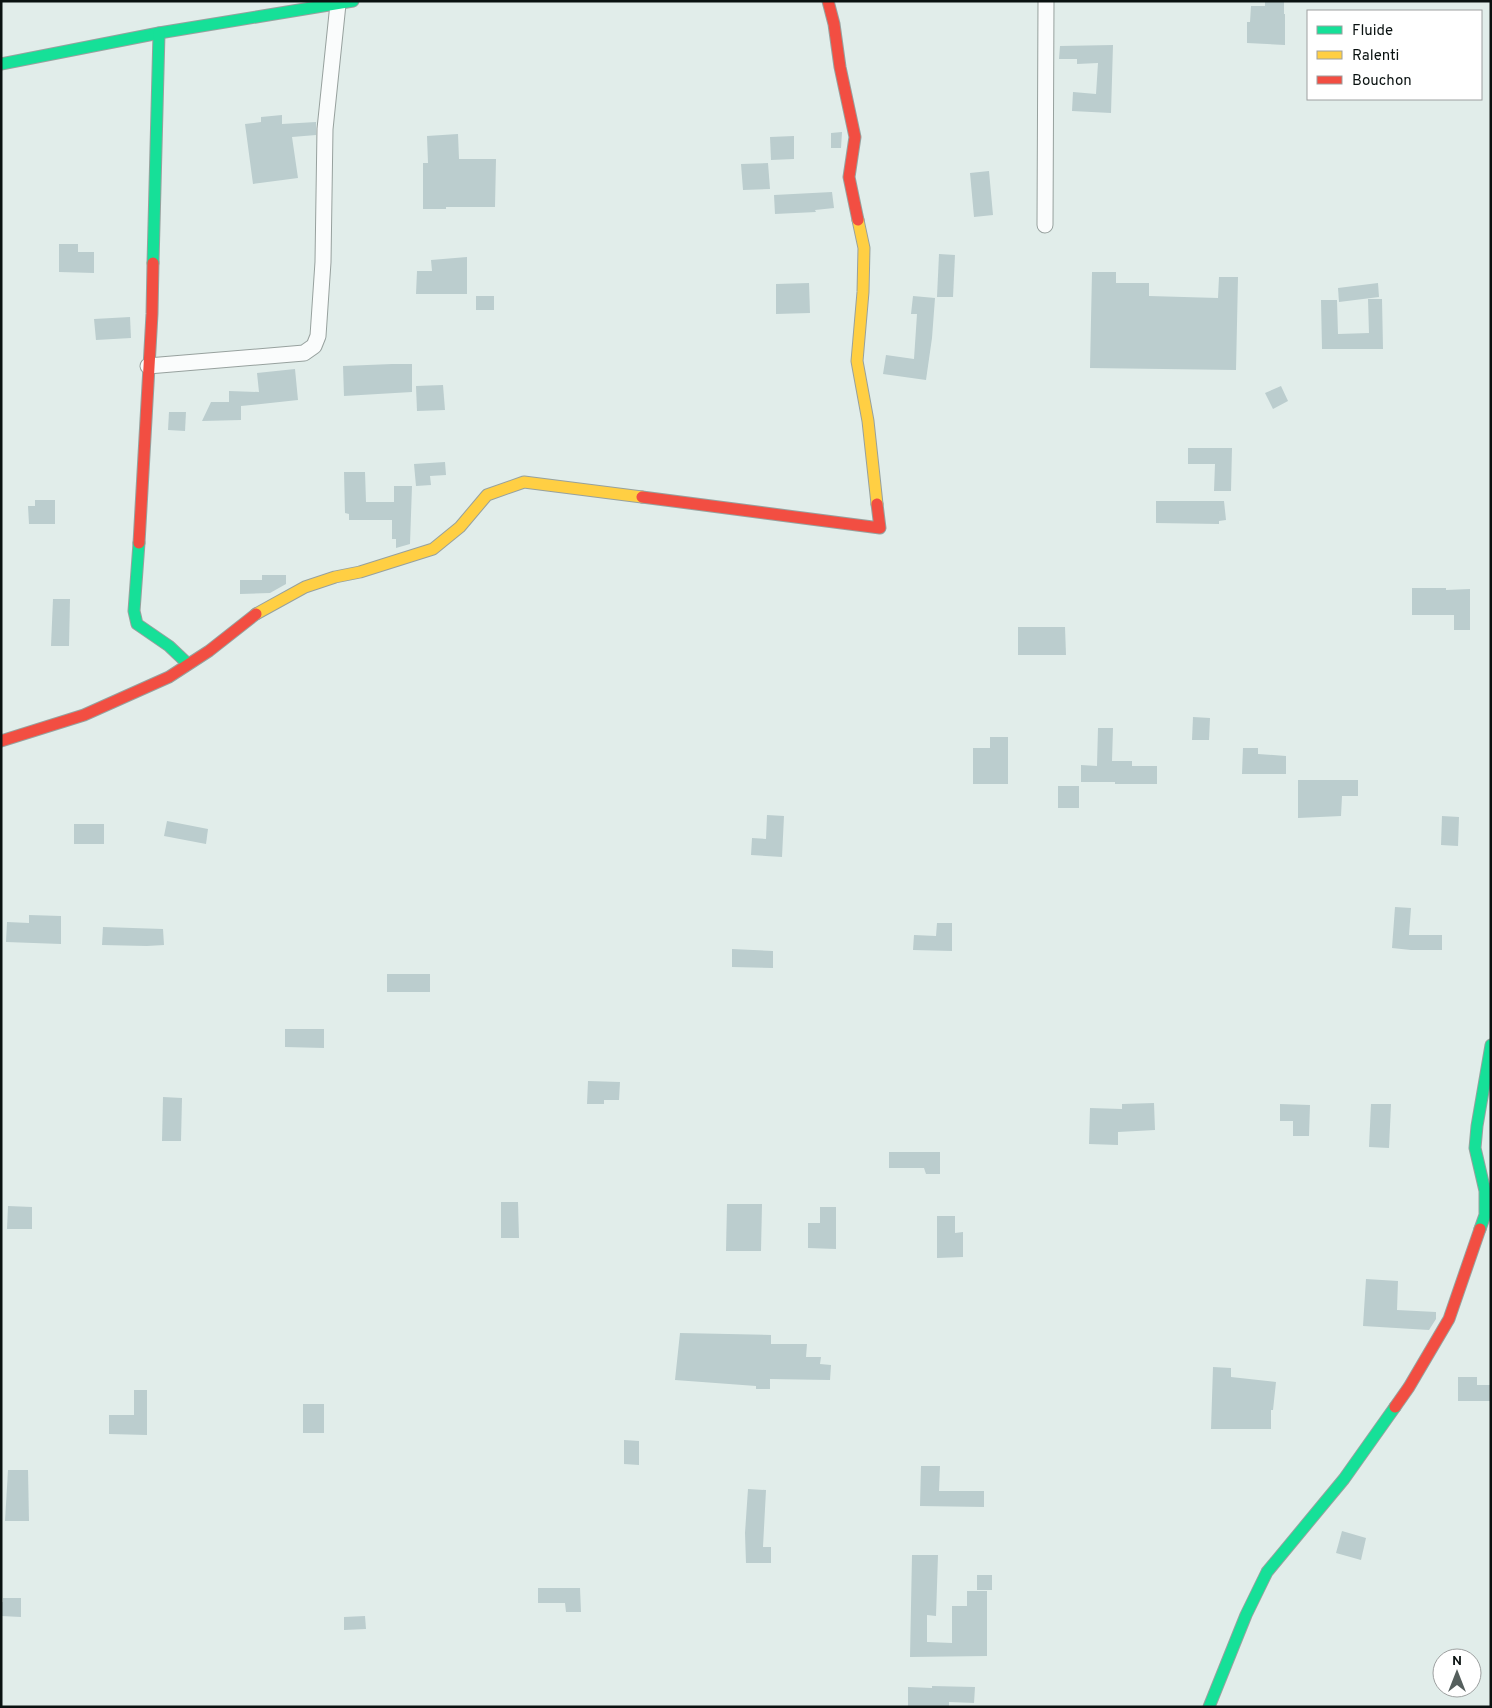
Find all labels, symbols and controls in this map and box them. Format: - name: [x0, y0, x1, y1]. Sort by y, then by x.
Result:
- legend: [1307, 10, 1482, 100]
- text: Fluide: [1352, 22, 1393, 41]
- text: Ralenti: [1352, 47, 1399, 66]
- text: Bouchon: [1352, 72, 1412, 91]
- north arrow: [1432, 1648, 1482, 1698]
- text: N: [1452, 1653, 1462, 1670]

